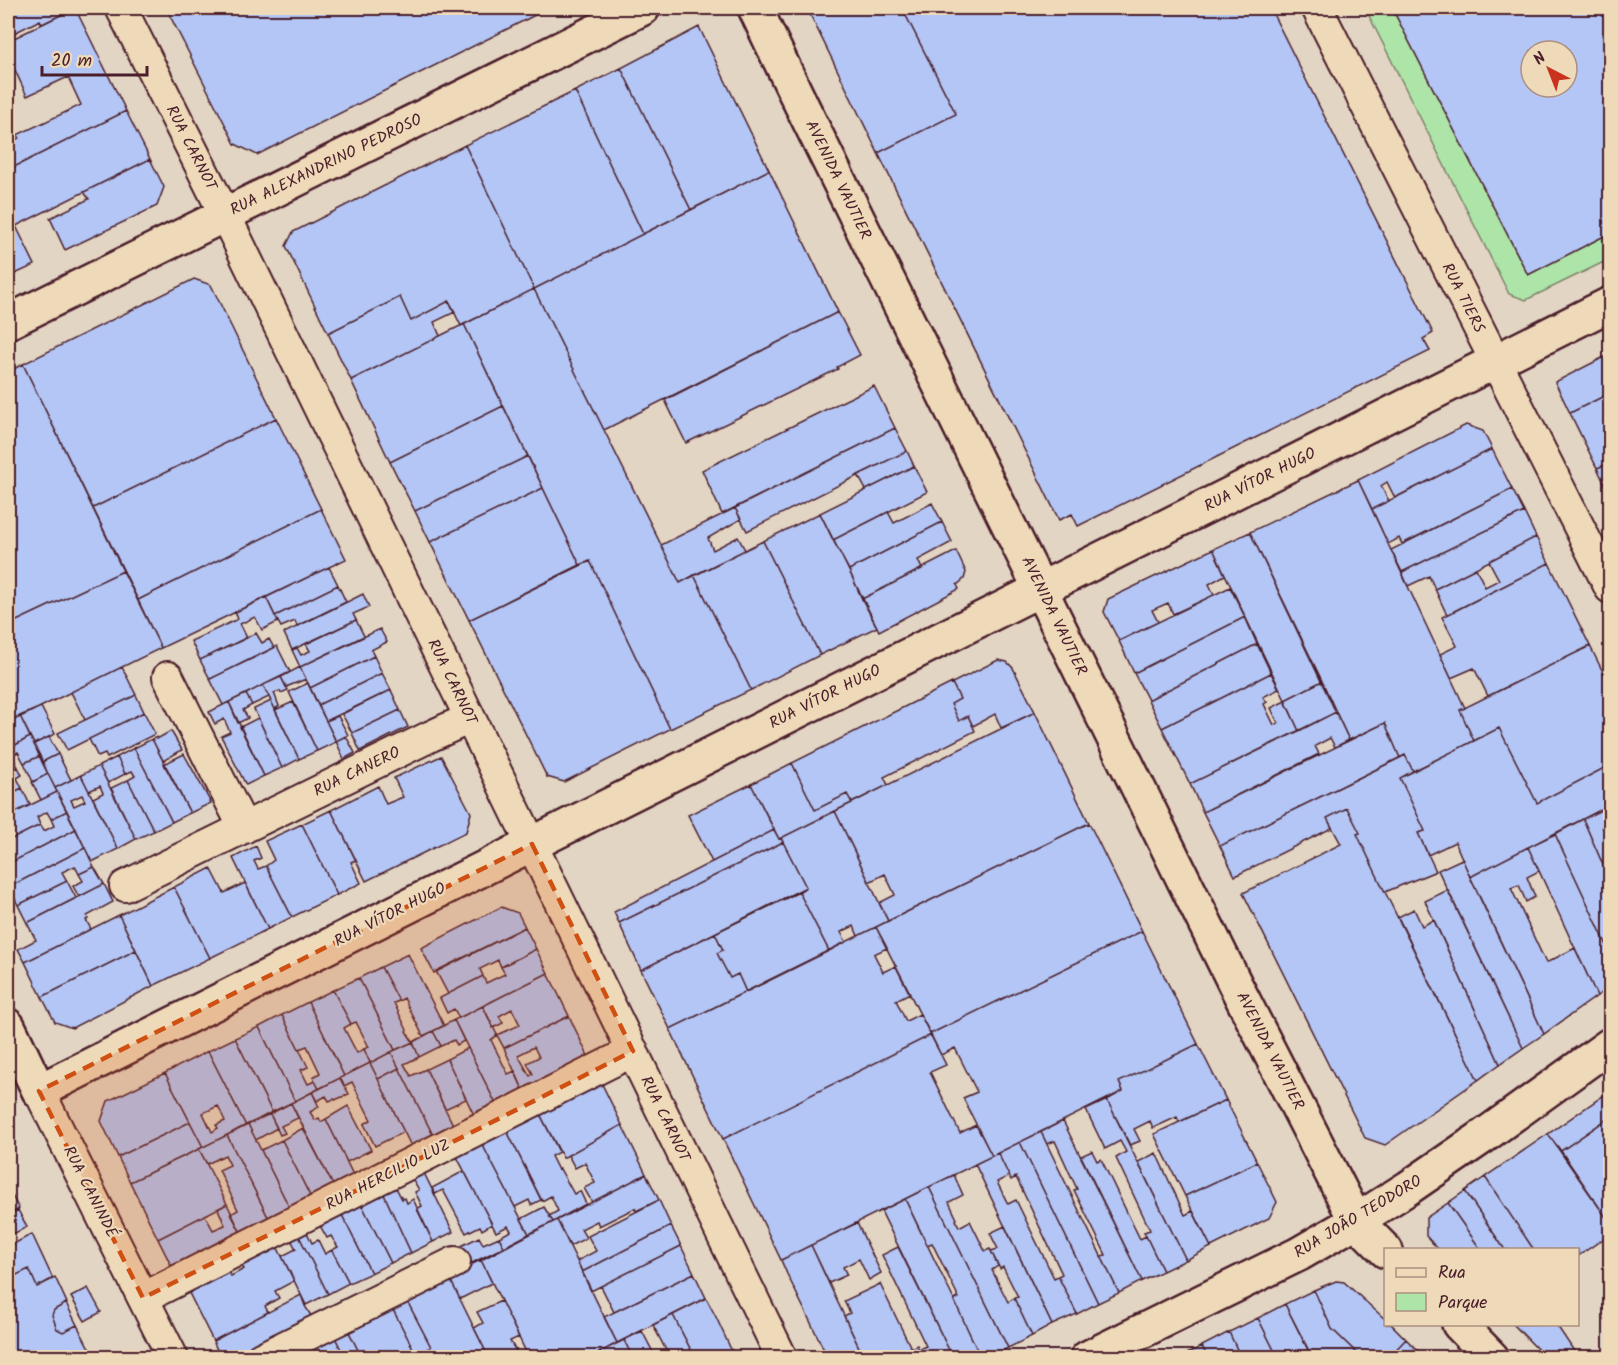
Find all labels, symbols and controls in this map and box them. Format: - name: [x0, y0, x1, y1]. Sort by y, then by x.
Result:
- scale bar: [42, 39, 147, 77]
- north arrow: [1519, 39, 1579, 99]
- text: N: [1528, 46, 1552, 72]
- text: 20 m: [51, 47, 92, 76]
- street label: RUA CARNOT: [159, 101, 224, 196]
- street label: RUA ALEXANDRINO PEDROSO: [226, 107, 426, 222]
- street label: AVENIDA VAUTIER: [798, 116, 878, 244]
- street label: RUA TIERS: [1435, 259, 1492, 338]
- street label: RUA VÍTOR HUGO: [1200, 441, 1320, 519]
- street label: AVENIDA VAUTIER: [1014, 552, 1094, 680]
- street label: RUA CARNOT: [420, 635, 484, 731]
- street label: RUA VÍTOR HUGO: [765, 658, 885, 736]
- street label: RUA CANERO: [309, 740, 405, 804]
- street label: RUA VÍTOR HUGO: [330, 876, 450, 954]
- street label: AVENIDA VAUTIER: [1229, 987, 1311, 1115]
- street label: RUA CARNOT: [633, 1072, 697, 1168]
- street label: RUA HERCILIO LUZ: [321, 1133, 455, 1217]
- street label: RUA CANINDÉ: [56, 1141, 124, 1243]
- street label: RUA JOÃO TEODORO: [1289, 1169, 1427, 1265]
- legend: [1384, 1248, 1579, 1326]
- text: Rua: [1438, 1259, 1466, 1288]
- text: Parque: [1438, 1289, 1487, 1318]

